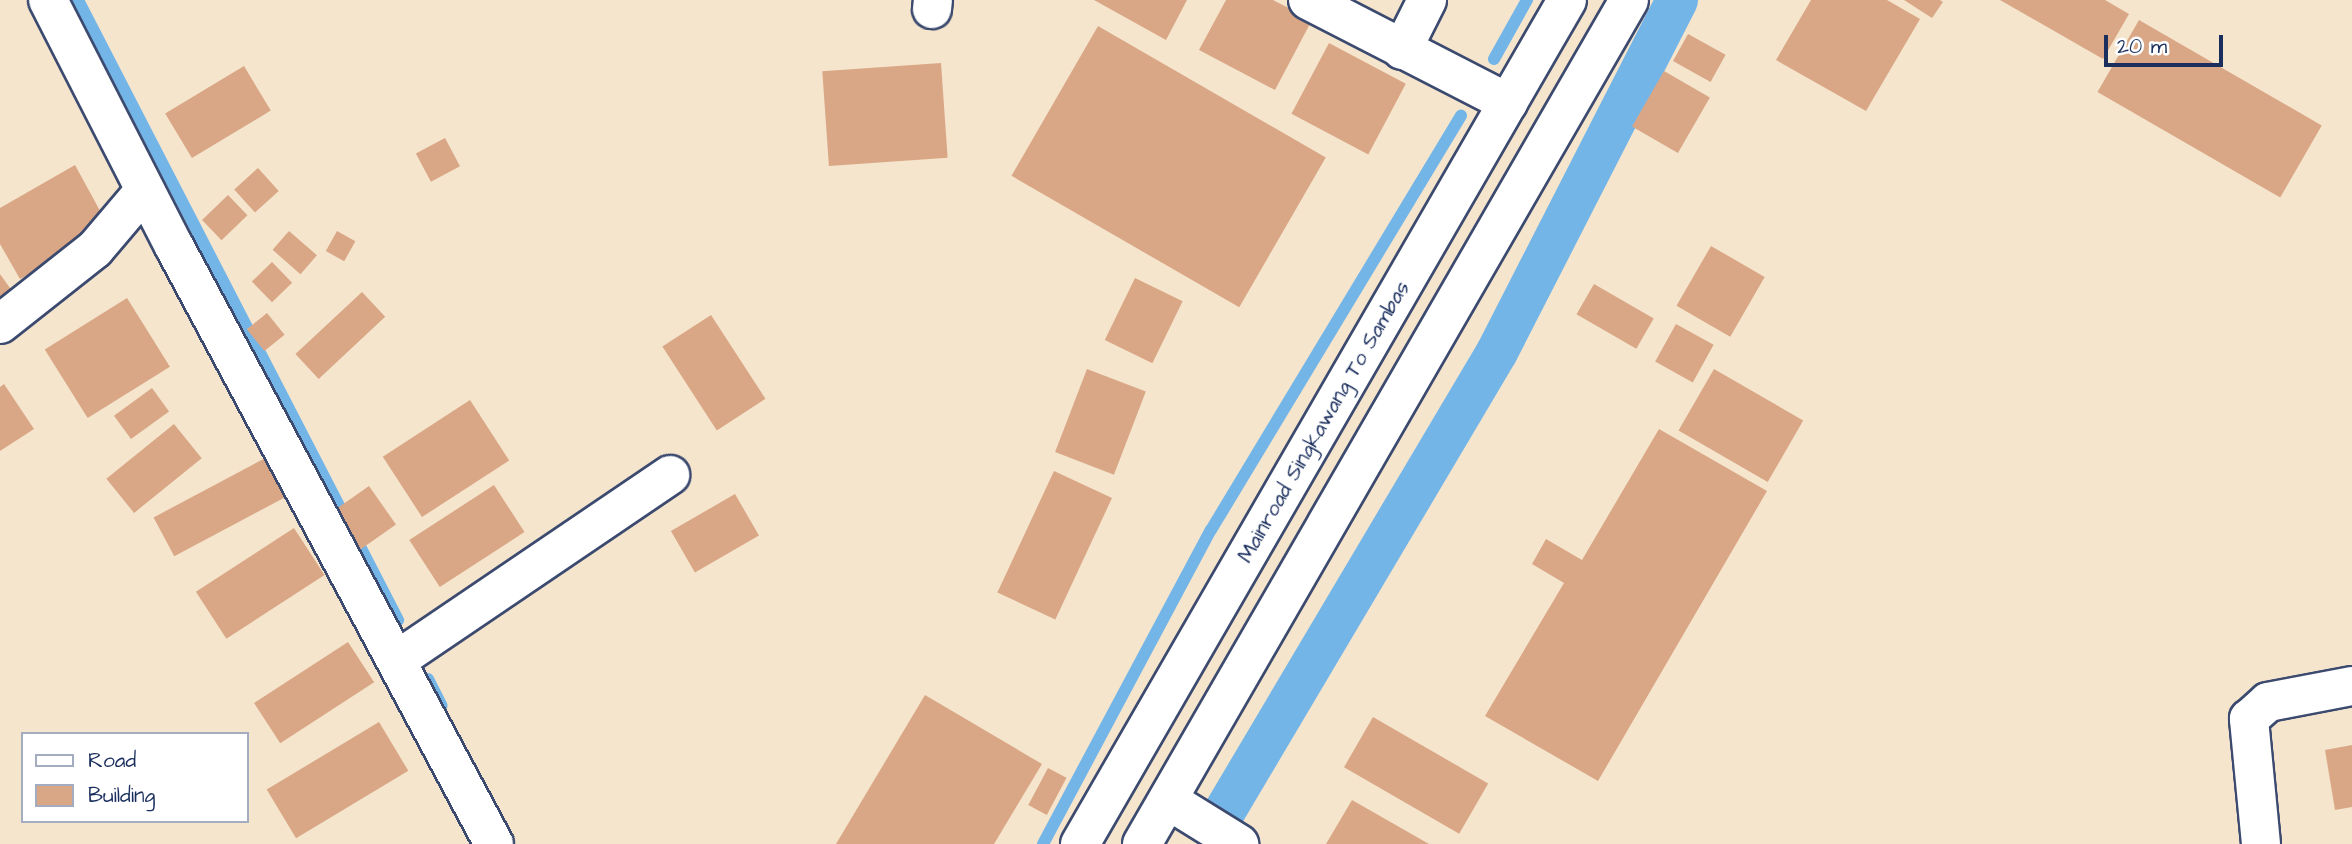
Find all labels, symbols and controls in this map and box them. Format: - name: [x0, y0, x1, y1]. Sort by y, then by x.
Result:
- scale bar: [2107, 21, 2226, 65]
- text: 20 m: [2117, 32, 2167, 61]
- street label: Mainroad Singkawang To Sambas: [1233, 277, 1415, 567]
- legend: [21, 732, 248, 823]
- text: Road: [88, 746, 136, 775]
- text: Building: [88, 781, 155, 810]

